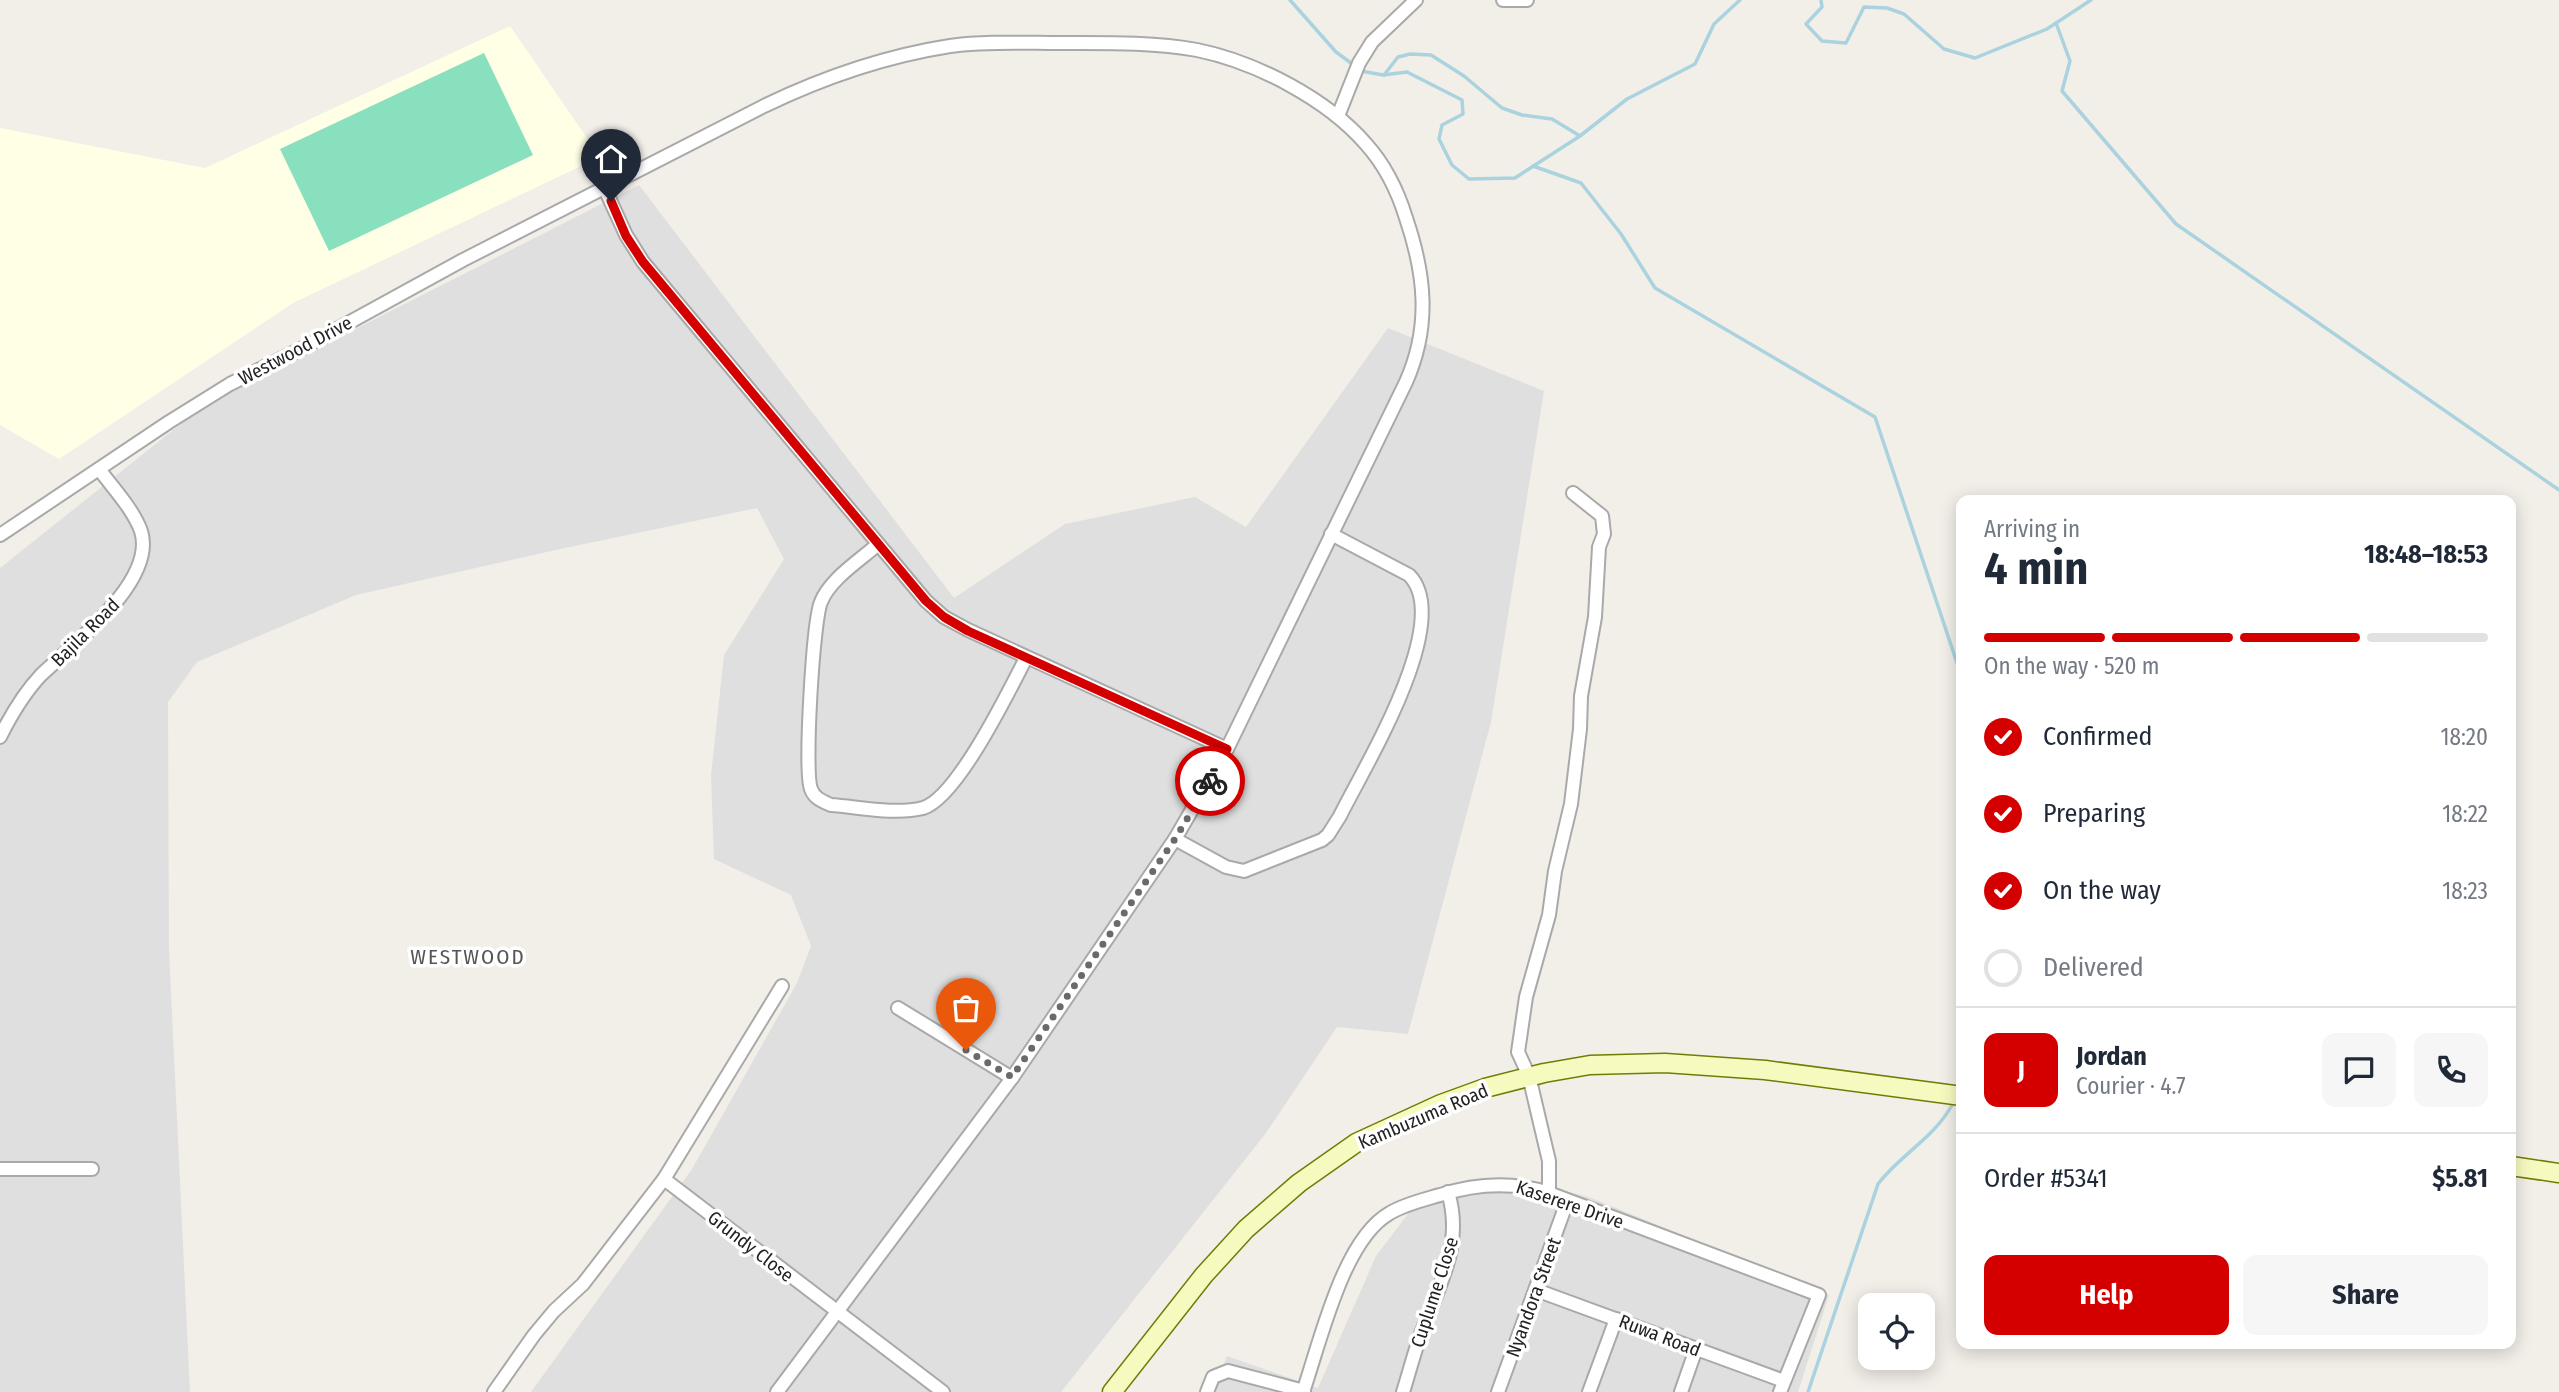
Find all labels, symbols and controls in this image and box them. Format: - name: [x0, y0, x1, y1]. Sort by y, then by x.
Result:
- pin: [581, 129, 641, 201]
- icon: home: [592, 140, 630, 178]
- street label: Westwood Drive: [235, 311, 356, 390]
- text: Arriving in: [1984, 515, 2080, 543]
- text: 18:48–18:53: [2364, 539, 2488, 570]
- text: 4 min: [1984, 541, 2088, 596]
- street label: Bajila Road: [46, 593, 124, 671]
- text: On the way · 520 m: [1984, 652, 2160, 680]
- icon: check: [1984, 718, 2022, 756]
- text: Confirmed: [2043, 721, 2153, 752]
- text: 18:20: [2441, 723, 2488, 751]
- courier: [1175, 746, 1245, 816]
- icon: bike: [1191, 762, 1229, 800]
- icon: check: [1984, 795, 2022, 833]
- text: Preparing: [2043, 798, 2145, 829]
- text: 18:22: [2442, 800, 2488, 828]
- icon: check: [1984, 872, 2022, 910]
- text: On the way: [2043, 875, 2161, 906]
- text: 18:23: [2442, 877, 2488, 905]
- district label: WESTWOOD: [410, 944, 526, 970]
- text: Delivered: [2043, 952, 2144, 983]
- pin: [936, 978, 996, 1050]
- icon: bag: [947, 989, 985, 1027]
- button: chat: [2322, 1033, 2396, 1107]
- button: phone: [2414, 1033, 2488, 1107]
- text: Jordan: [2076, 1041, 2147, 1072]
- text: J: [2017, 1055, 2025, 1086]
- text: Courier · 4.7: [2076, 1072, 2186, 1100]
- street label: Kambuzuma Road: [1355, 1079, 1492, 1154]
- text: Order #5341: [1984, 1163, 2108, 1194]
- text: $5.81: [2432, 1163, 2488, 1194]
- street label: Kaserere Drive: [1513, 1175, 1627, 1234]
- street label: Grundy Close: [703, 1206, 798, 1287]
- street label: Nyandora Street: [1501, 1233, 1566, 1360]
- street label: Cuplume Close: [1406, 1234, 1463, 1350]
- button: Help: [1984, 1255, 2229, 1335]
- button: Share: [2243, 1255, 2488, 1335]
- map controls: [1858, 1293, 1935, 1370]
- button: locate: [1858, 1293, 1935, 1370]
- street label: Ruwa Road: [1616, 1309, 1704, 1362]

